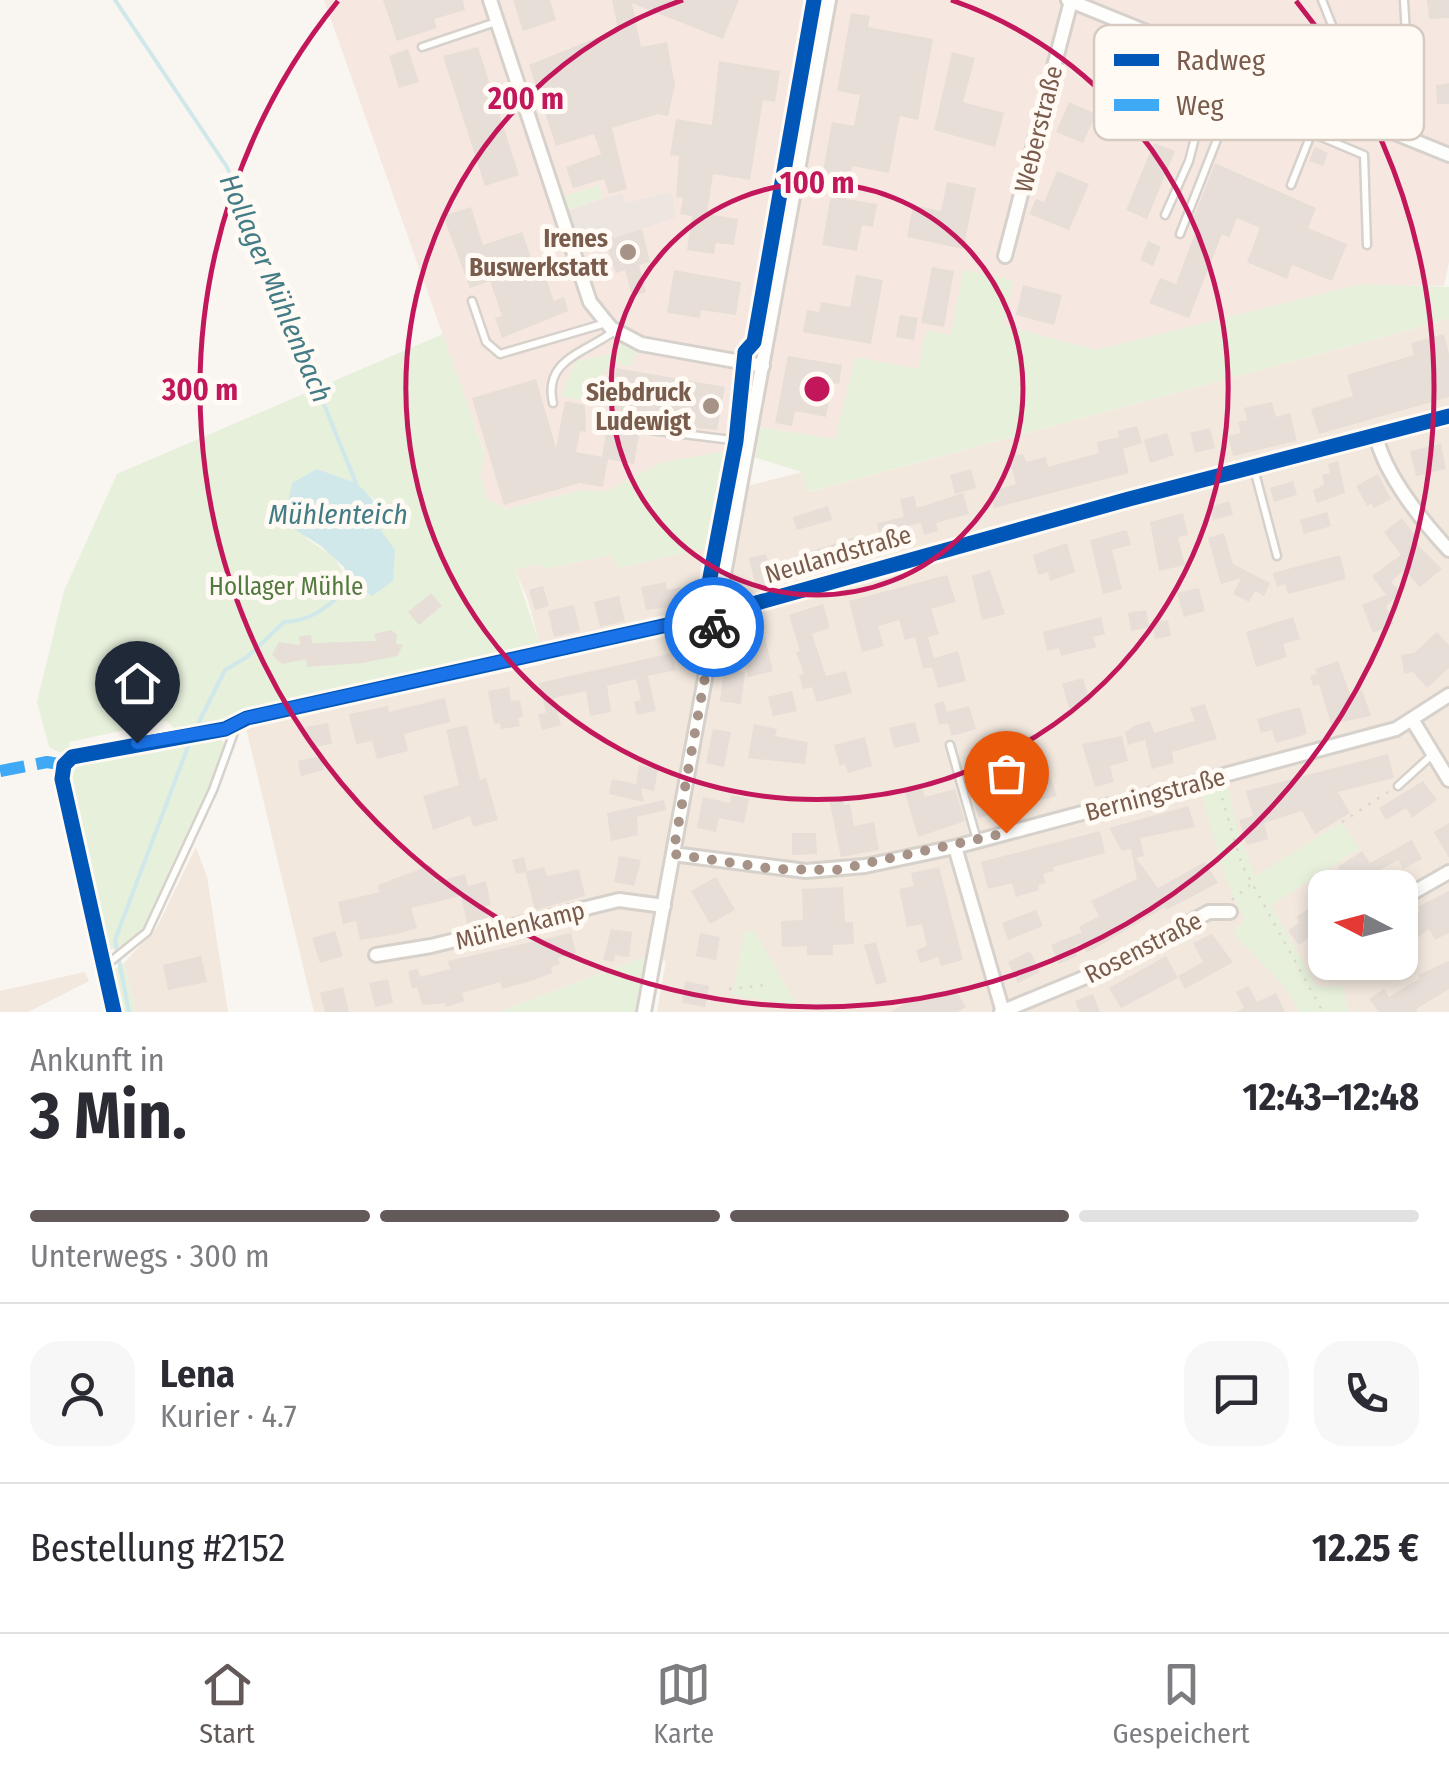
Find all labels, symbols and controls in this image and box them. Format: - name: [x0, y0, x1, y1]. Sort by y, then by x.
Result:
- legend: [1094, 25, 1424, 140]
- text: Radweg: [1176, 44, 1266, 77]
- street label: Weberstraße: [1009, 63, 1069, 196]
- text: 200 m: [487, 81, 564, 117]
- text: Weg: [1176, 89, 1225, 122]
- text: 100 m: [780, 165, 854, 201]
- water label: Hollager Mühlenbach: [213, 169, 339, 407]
- place label: Irenes Buswerkstatt: [469, 224, 609, 283]
- marker: Irenes Buswerkstatt: [617, 241, 639, 263]
- centre of rings: [799, 371, 835, 407]
- text: 300 m: [161, 372, 238, 408]
- place label: Siebdruck Ludewigt: [586, 378, 692, 437]
- marker: Siebdruck Ludewigt: [700, 395, 722, 417]
- water label: Mühlenteich: [268, 498, 408, 531]
- street label: Neulandstraße: [762, 520, 915, 590]
- park label: Hollager Mühle: [209, 572, 363, 602]
- courier: [664, 577, 764, 677]
- icon: bike: [687, 600, 742, 655]
- pin: [95, 641, 180, 744]
- icon: home: [110, 656, 165, 711]
- pin: [964, 731, 1049, 834]
- icon: bag: [979, 746, 1034, 801]
- street label: Berningstraße: [1082, 762, 1229, 828]
- north arrow: [1308, 870, 1418, 980]
- map controls: [1308, 870, 1418, 980]
- street label: Mühlenkamp: [453, 895, 588, 957]
- street label: Rosenstraße: [1080, 906, 1207, 990]
- text: Ankunft in: [30, 1041, 165, 1079]
- text: 12:43–12:48: [1243, 1074, 1419, 1120]
- text: 3 Min.: [30, 1077, 187, 1155]
- text: Unterwegs · 300 m: [30, 1237, 270, 1275]
- button: person: [30, 1341, 135, 1446]
- button: chat: [1184, 1341, 1289, 1446]
- button: phone: [1314, 1341, 1419, 1446]
- text: Lena: [160, 1351, 235, 1397]
- text: Kurier · 4.7: [160, 1397, 297, 1435]
- text: Bestellung #2152: [30, 1525, 285, 1571]
- text: 12.25 €: [1312, 1525, 1419, 1571]
- tab: Start: [199, 1657, 255, 1750]
- tab: Karte: [653, 1657, 714, 1750]
- tab: Gespeichert: [1113, 1657, 1250, 1750]

